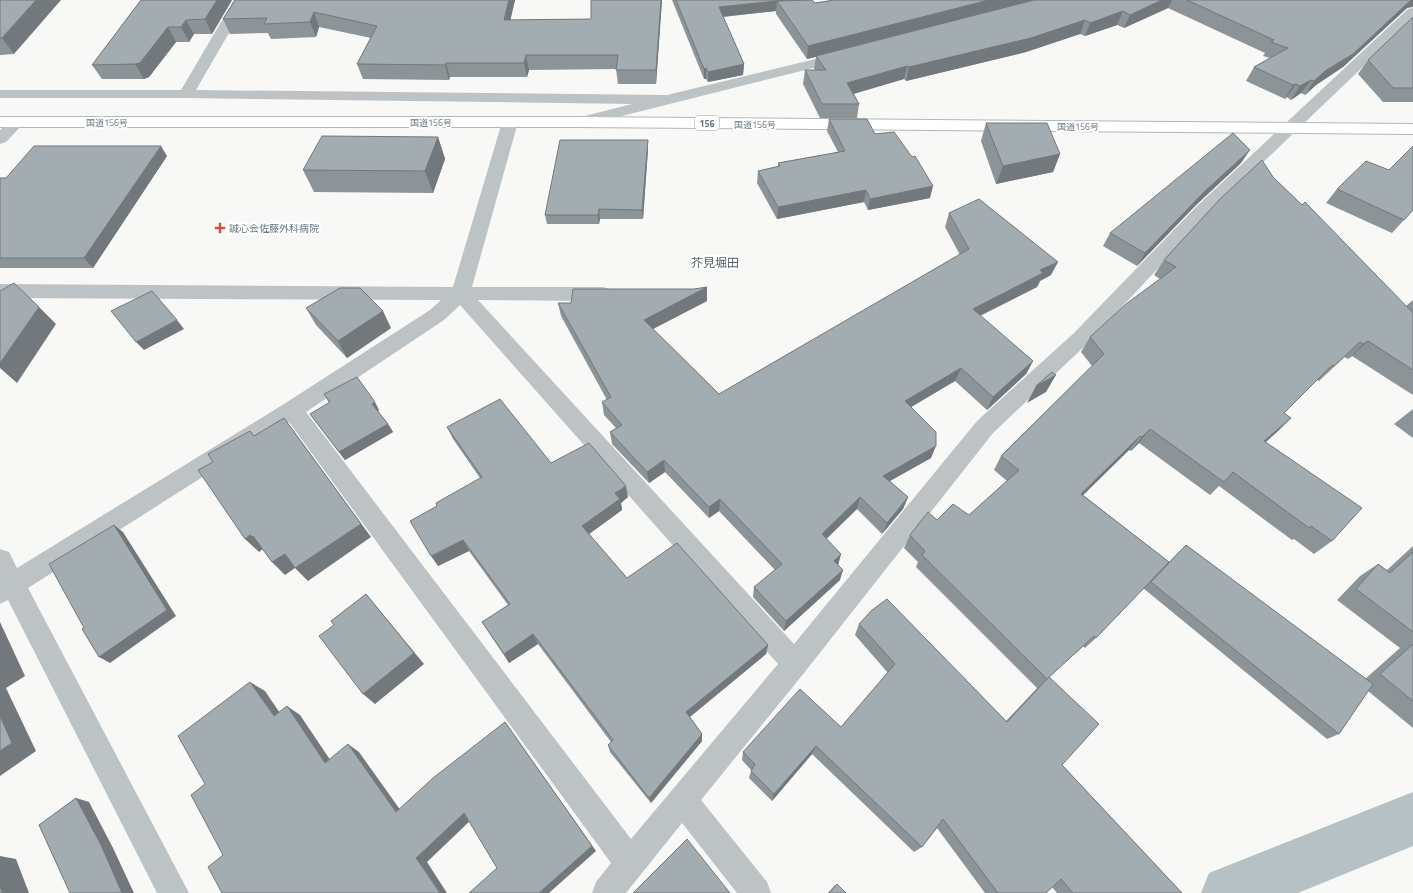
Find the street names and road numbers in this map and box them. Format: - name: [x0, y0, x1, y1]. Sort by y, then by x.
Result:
- street label: 国道156号: [86, 116, 128, 129]
- street label: 国道156号: [410, 116, 452, 129]
- road number: 156: [695, 116, 719, 130]
- street label: 国道156号: [734, 118, 776, 131]
- street label: 国道156号: [1057, 120, 1099, 133]

